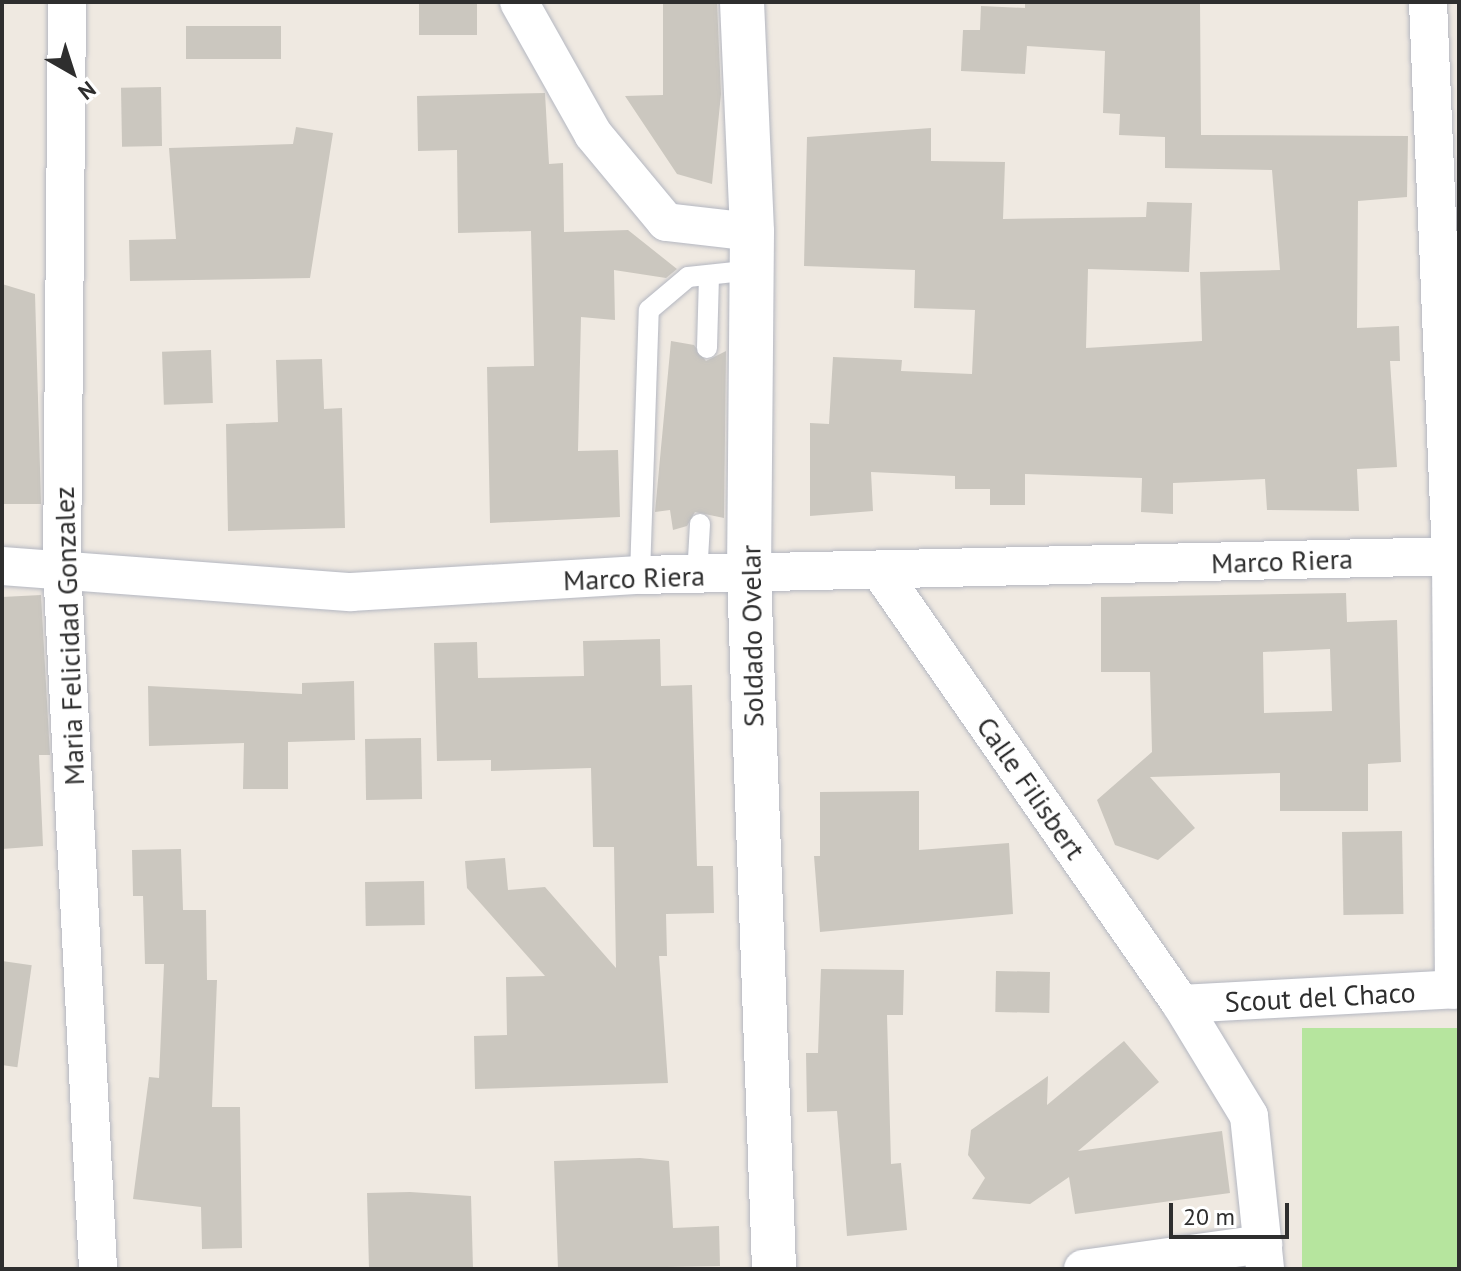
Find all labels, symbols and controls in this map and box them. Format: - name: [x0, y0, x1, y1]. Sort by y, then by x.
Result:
- north arrow: [32, 32, 112, 112]
- text: N: [73, 75, 102, 106]
- street label: Maria Felicidad Gonzalez: [47, 486, 91, 786]
- street label: Marco Riera: [1211, 542, 1353, 580]
- street label: Soldado Ovelar: [734, 545, 770, 727]
- street label: Marco Riera: [563, 559, 705, 597]
- street label: Calle Filisbert: [970, 710, 1092, 866]
- street label: Scout del Chaco: [1224, 975, 1416, 1019]
- scale bar: [1173, 1187, 1293, 1237]
- text: 20 m: [1183, 1201, 1235, 1232]

